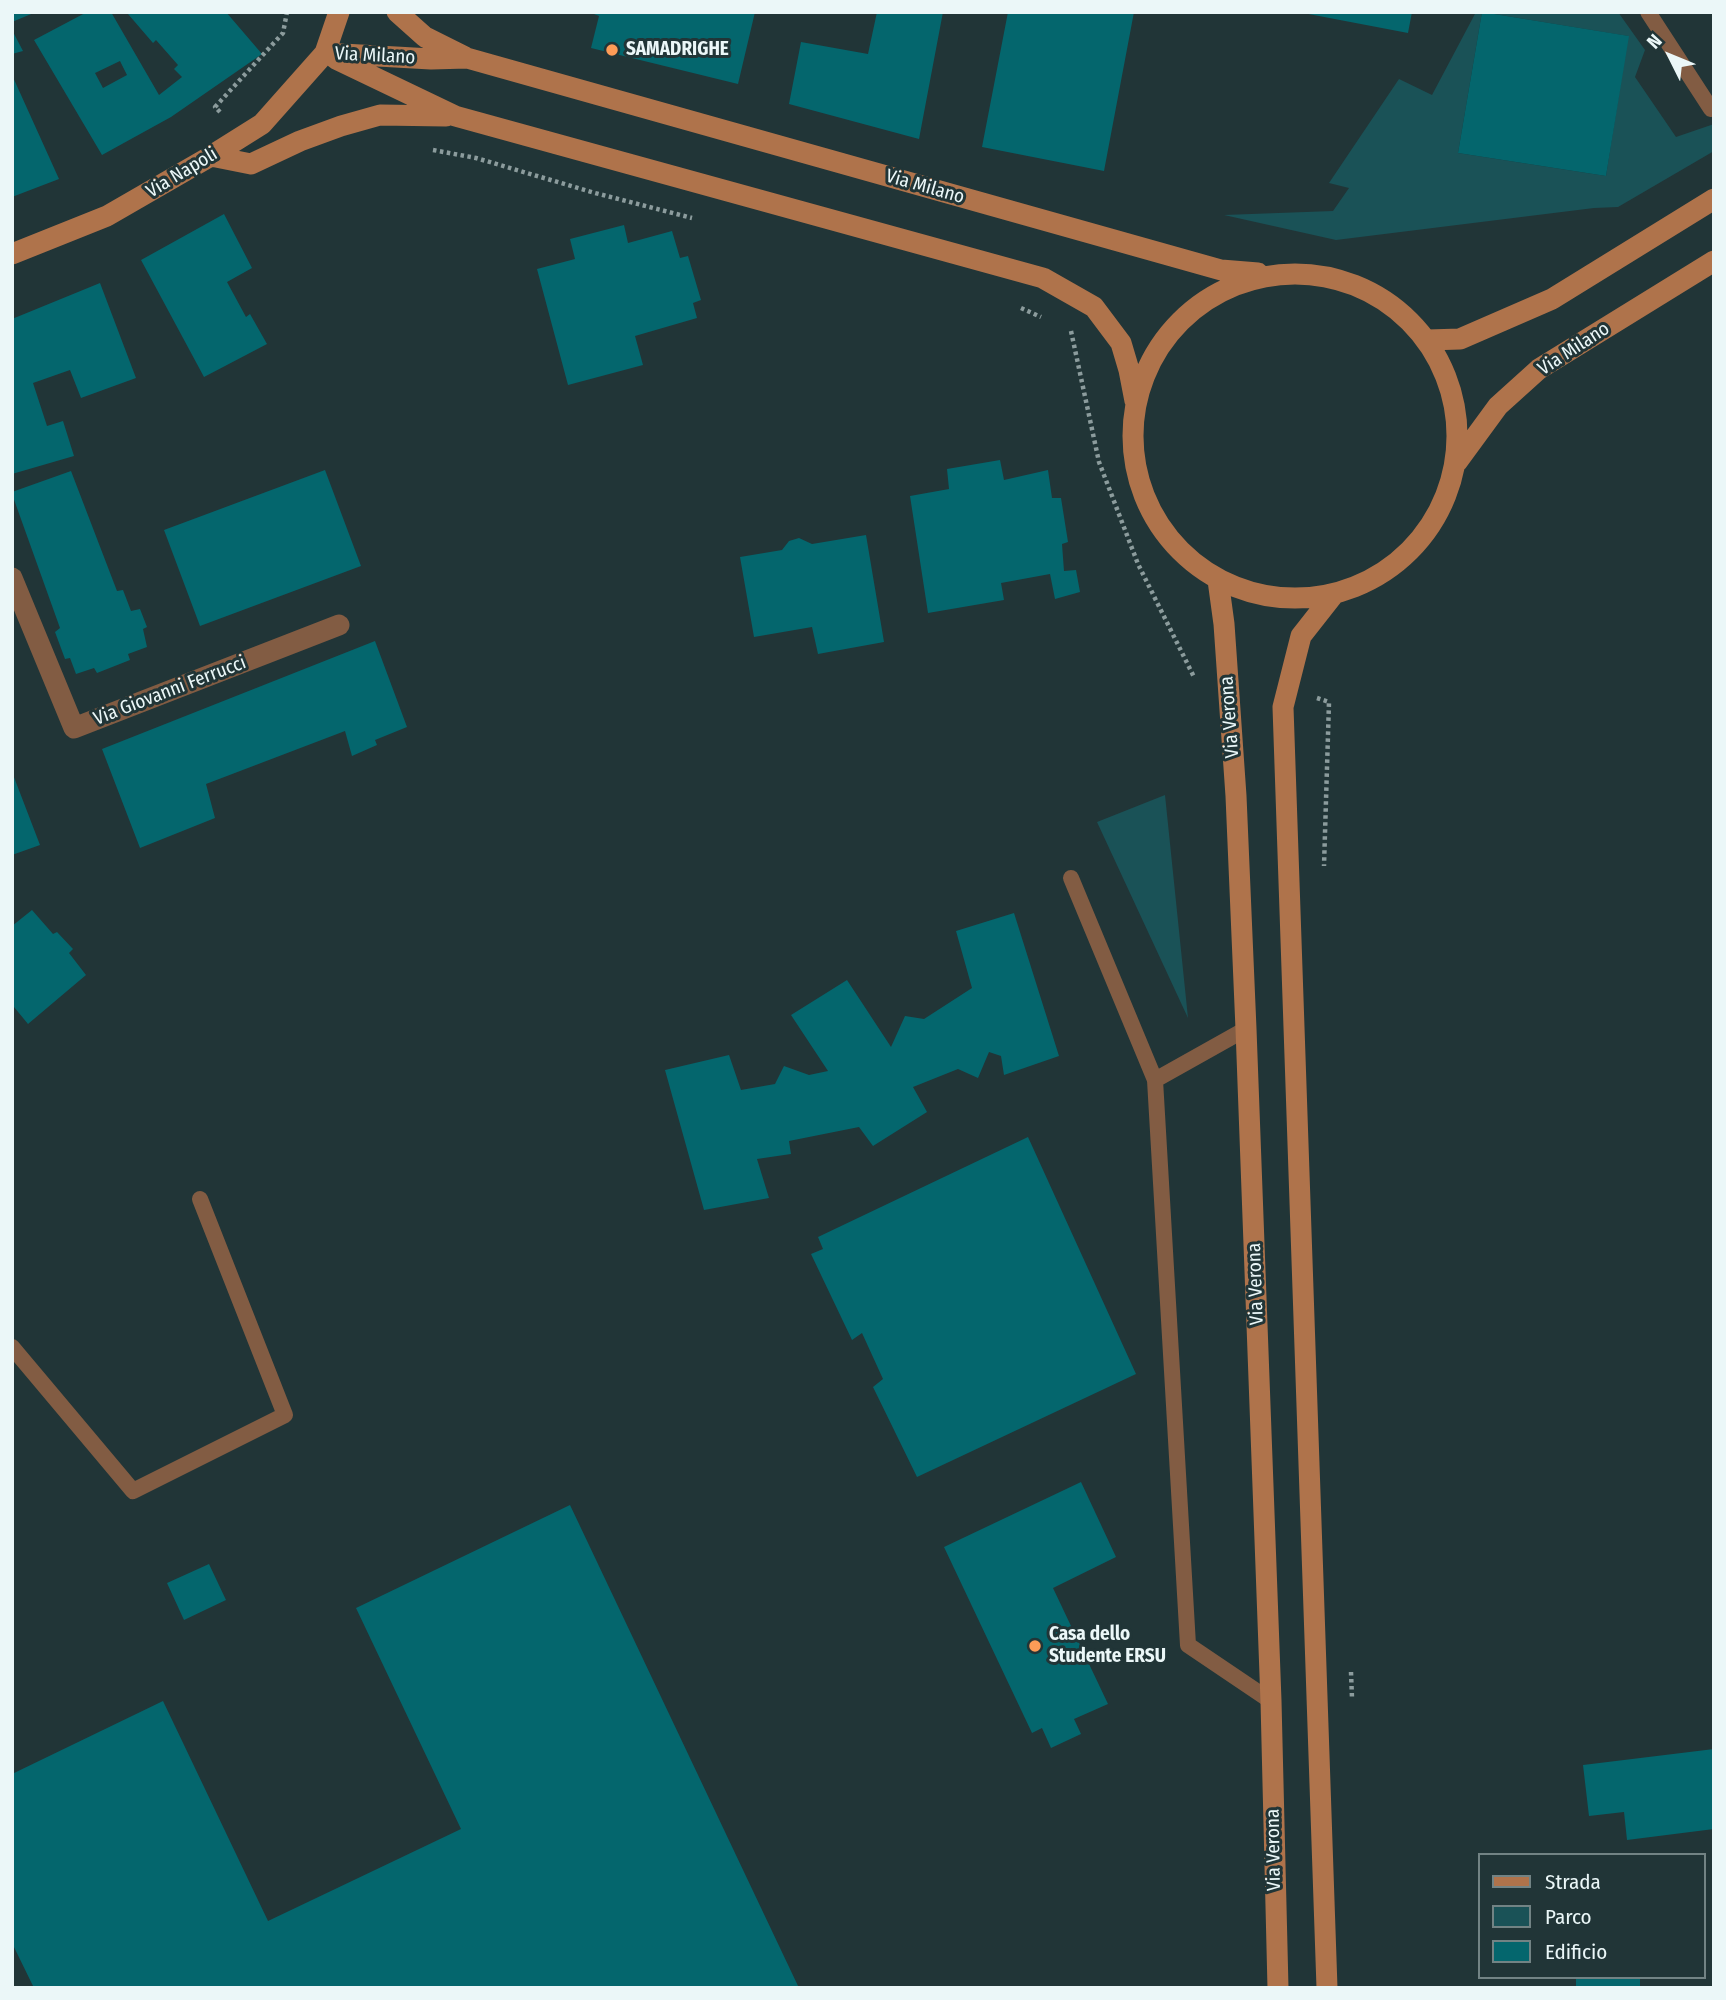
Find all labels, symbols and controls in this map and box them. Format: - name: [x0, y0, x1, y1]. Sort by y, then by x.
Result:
- north arrow: [1635, 21, 1705, 91]
- text: N: [1642, 29, 1667, 53]
- place label: SAMADRIGHE: [626, 39, 729, 61]
- marker: SAMADRIGHE: [604, 42, 620, 58]
- street label: Via Milano: [334, 43, 416, 69]
- street label: Via Napoli: [142, 143, 222, 203]
- street label: Via Milano: [883, 165, 967, 209]
- street label: Via Milano: [1534, 317, 1614, 381]
- street label: Via Giovanni Ferrucci: [91, 651, 249, 731]
- street label: Via Verona: [1216, 675, 1244, 759]
- street label: Via Verona: [1243, 1243, 1269, 1325]
- place label: Casa dello Studente ERSU: [1049, 1624, 1166, 1668]
- marker: Casa dello Studente ERSU: [1027, 1638, 1043, 1654]
- street label: Via Verona: [1262, 1809, 1286, 1891]
- legend: [1478, 1853, 1705, 1979]
- text: Strada: [1545, 1869, 1601, 1895]
- text: Parco: [1545, 1904, 1592, 1930]
- text: Edificio: [1545, 1939, 1607, 1965]

